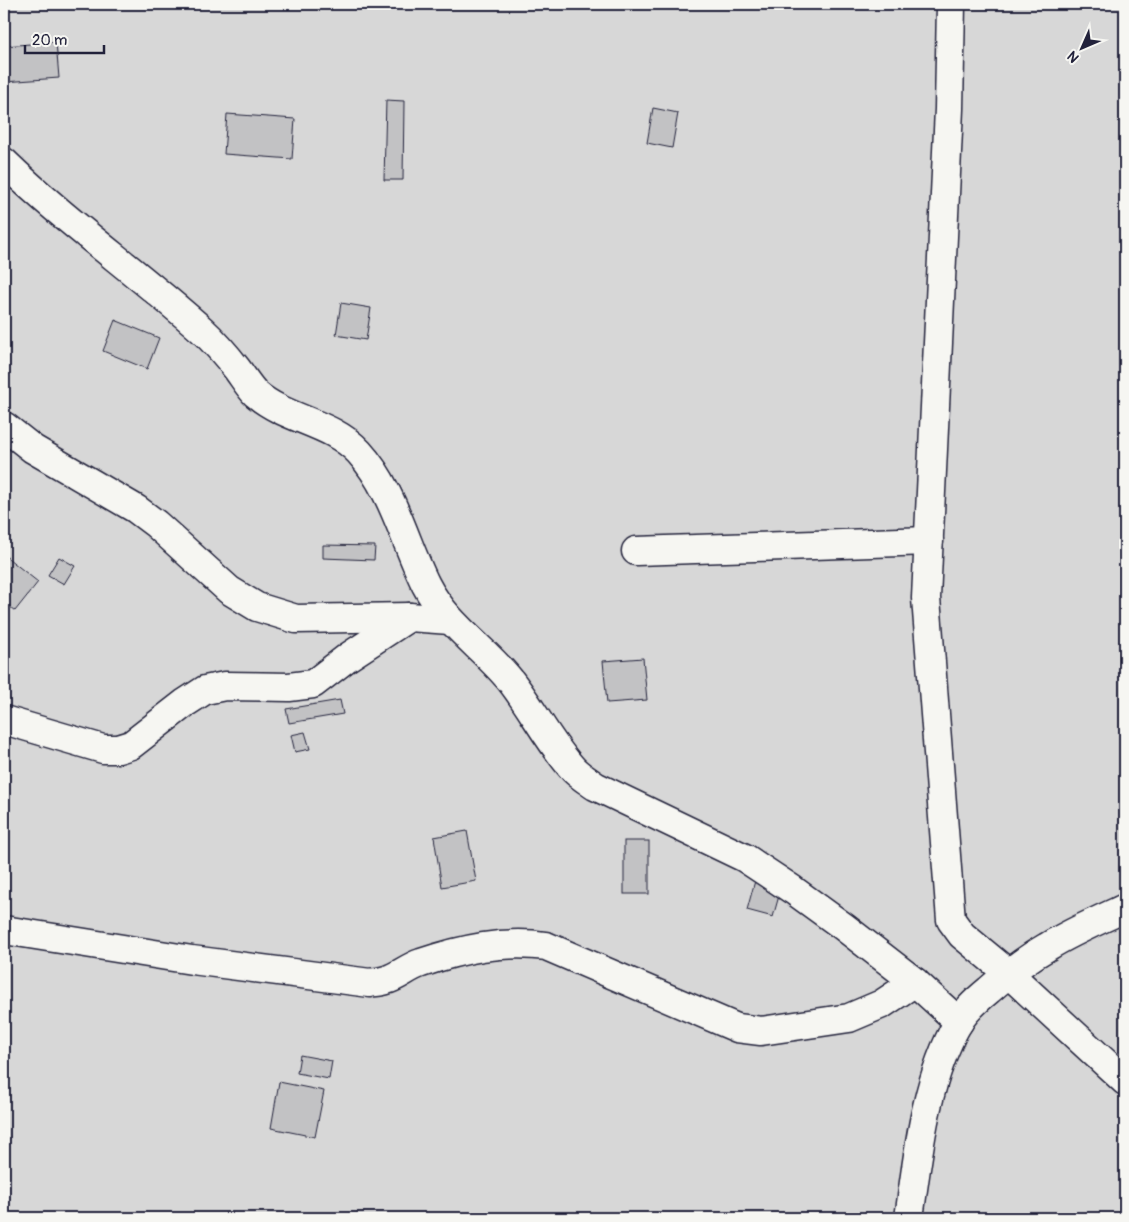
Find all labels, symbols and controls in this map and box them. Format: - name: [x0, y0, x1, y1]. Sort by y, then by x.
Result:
- scale bar: [25, 22, 104, 54]
- north arrow: [1056, 22, 1106, 72]
- text: 20 m: [32, 31, 67, 50]
- text: N: [1064, 47, 1083, 66]

